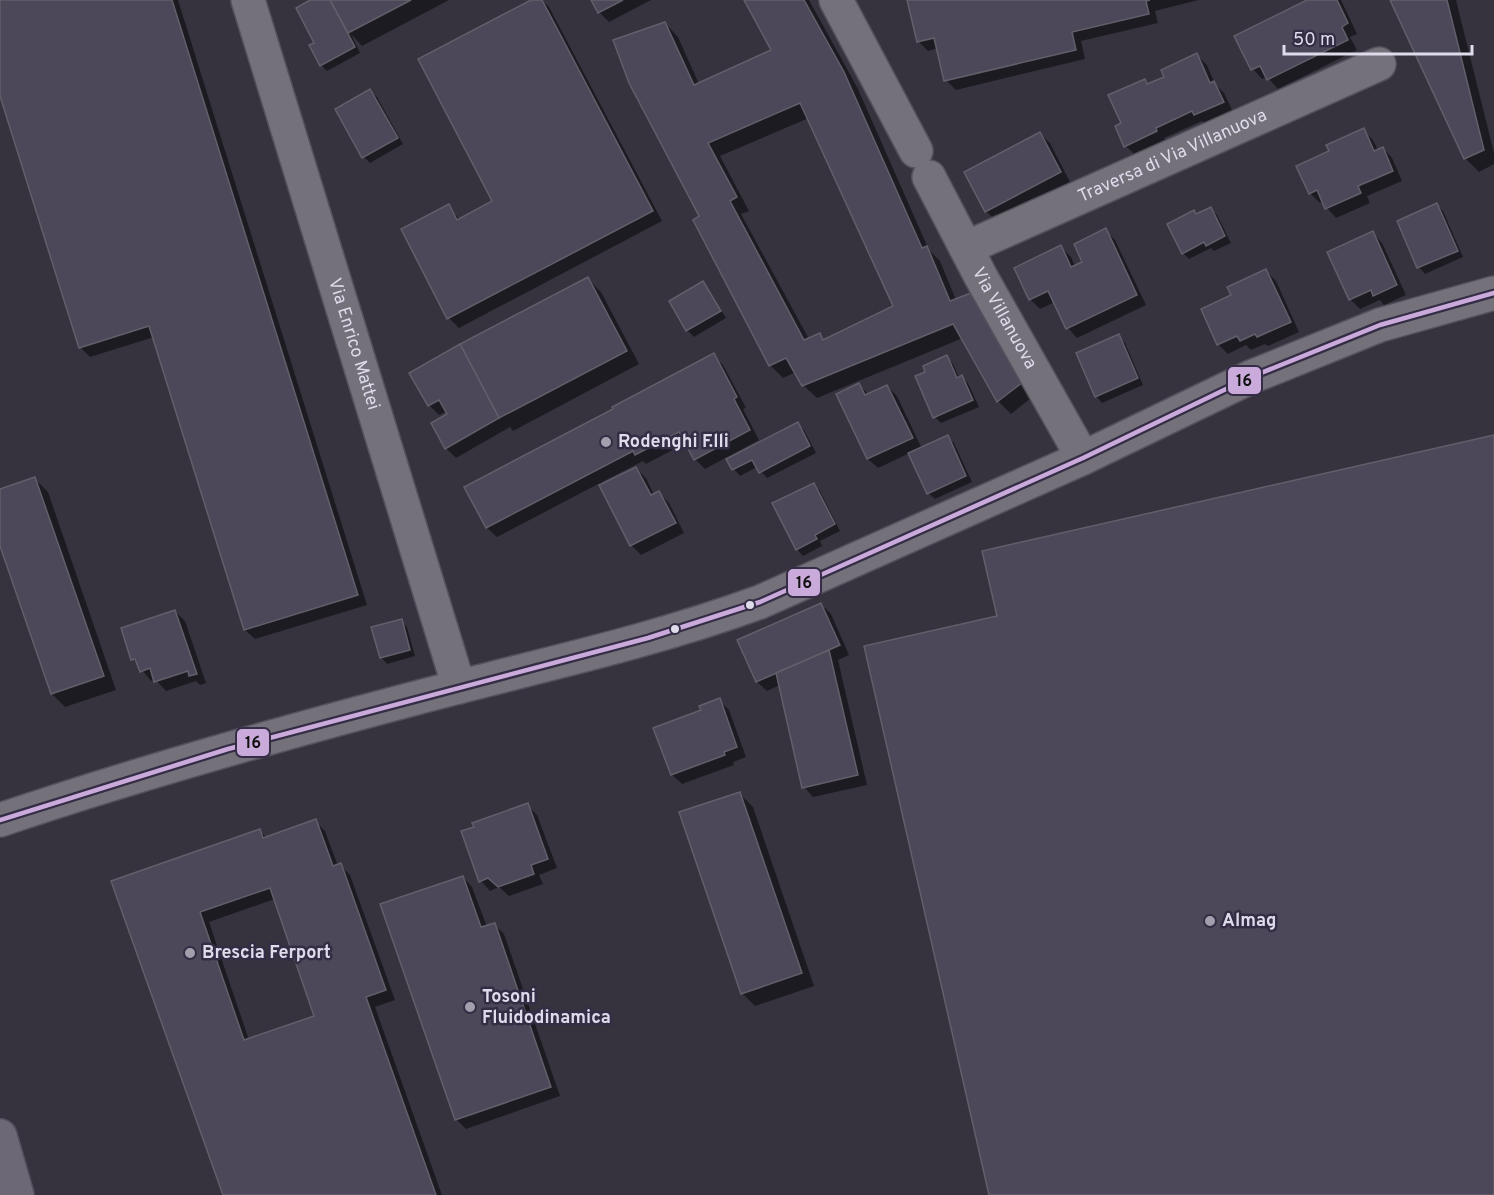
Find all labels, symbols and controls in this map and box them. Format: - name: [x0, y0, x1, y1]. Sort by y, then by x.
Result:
- scale bar: [1284, 18, 1472, 56]
- text: 50 m: [1293, 29, 1335, 52]
- street label: Traversa di Via Villanuova: [1074, 104, 1270, 208]
- street label: Via Villanuova: [966, 263, 1042, 373]
- street label: Via Enrico Mattei: [323, 275, 385, 413]
- line badge: 16: [1227, 366, 1262, 395]
- text: 16: [1236, 372, 1252, 392]
- place label: Rodenghi F.lli: [618, 431, 729, 454]
- marker: Rodenghi F.lli: [599, 435, 613, 449]
- line badge: 16: [787, 568, 821, 597]
- text: 16: [796, 574, 812, 594]
- unlabelled marker: [744, 599, 756, 611]
- unlabelled marker: [669, 623, 681, 635]
- line badge: 16: [236, 728, 270, 757]
- text: 16: [245, 734, 261, 754]
- place label: Almag: [1222, 910, 1276, 933]
- marker: Almag: [1203, 914, 1217, 928]
- place label: Brescia Ferport: [202, 942, 331, 965]
- marker: Brescia Ferport: [183, 946, 197, 960]
- place label: Tosoni Fluidodinamica: [482, 986, 611, 1030]
- marker: Tosoni Fluidodinamica: [463, 1000, 477, 1014]

